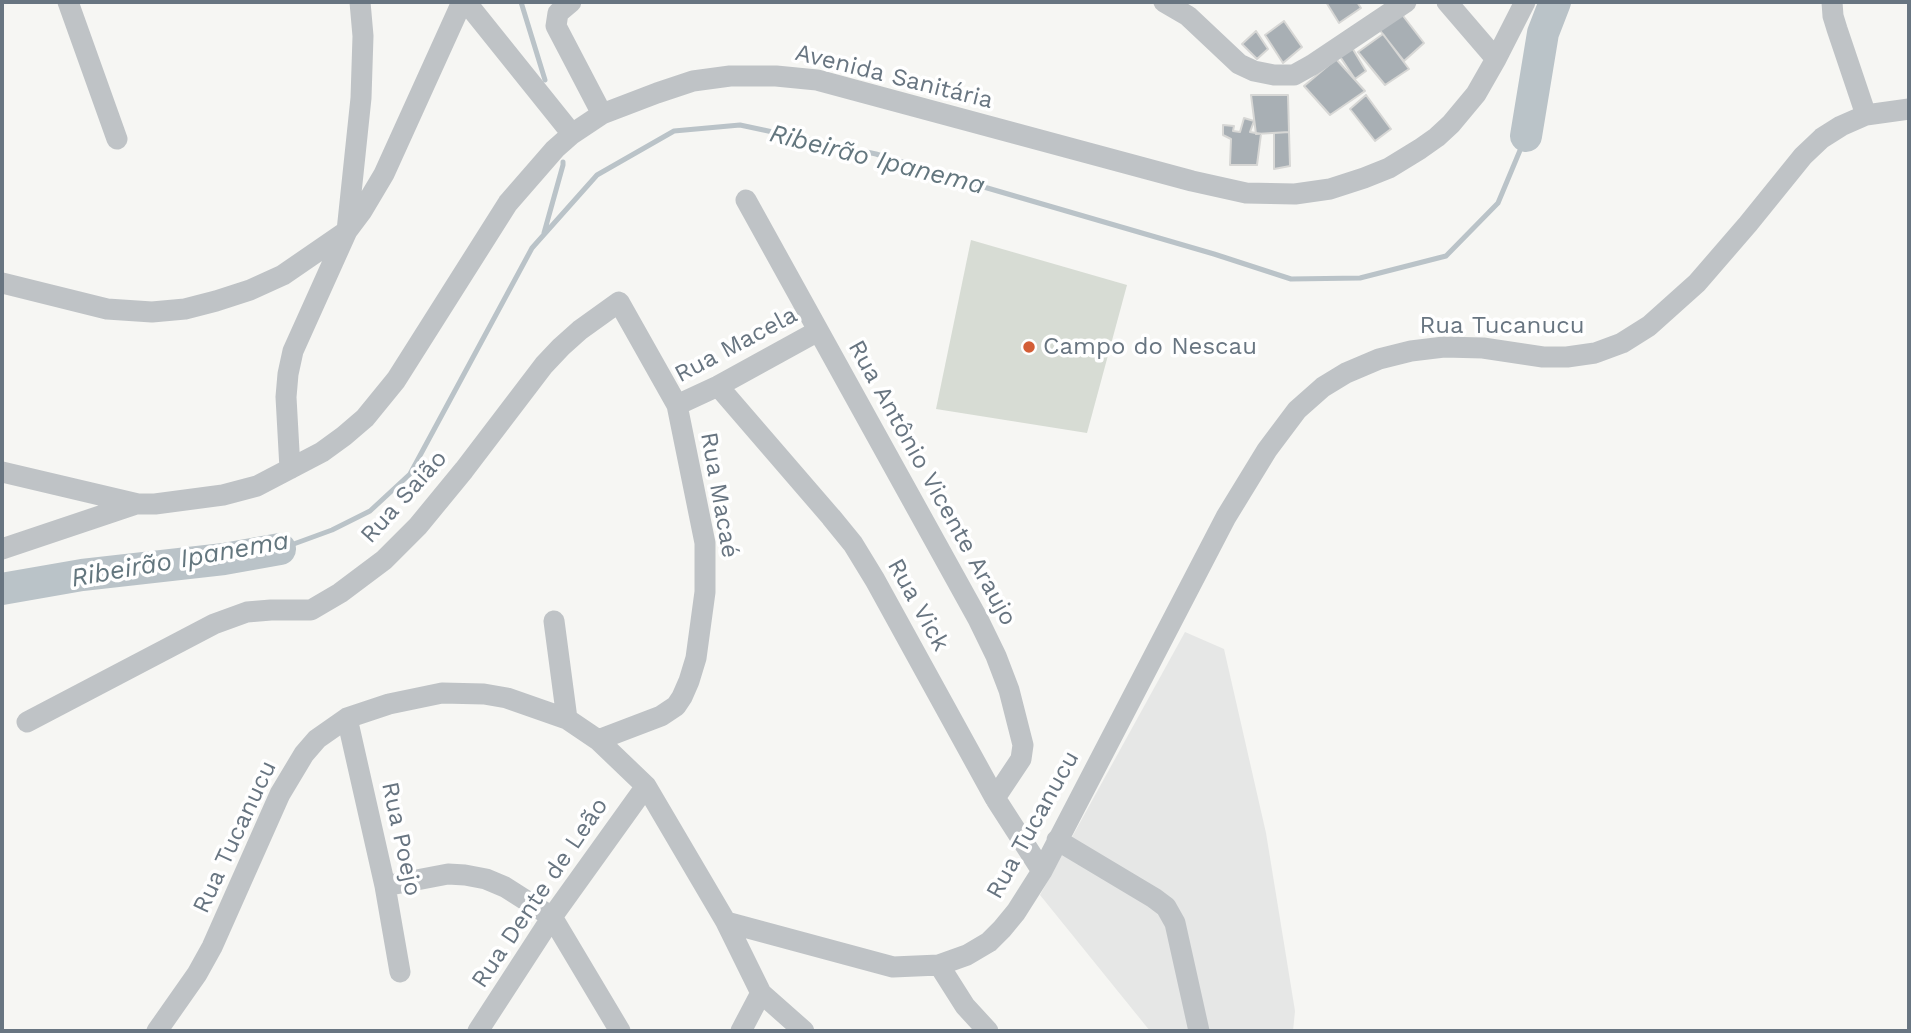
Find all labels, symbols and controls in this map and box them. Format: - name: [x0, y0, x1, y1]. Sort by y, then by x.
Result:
- street label: Avenida Sanitária: [792, 38, 996, 116]
- water label: Ribeirão Ipanema: [766, 118, 988, 202]
- street label: Rua Macela: [670, 301, 802, 389]
- street label: Rua Tucanucu: [1420, 312, 1584, 340]
- place label: Campo do Nescau: [1043, 333, 1257, 361]
- street label: Rua Antônio Vicente Araujo: [841, 335, 1023, 631]
- marker: Campo do Nescau: [1021, 339, 1037, 355]
- street label: Rua Macaé: [694, 430, 744, 560]
- street label: Rua Saião: [355, 444, 453, 550]
- water label: Ribeirão Ipanema: [69, 525, 291, 595]
- street label: Rua Vick: [881, 554, 955, 656]
- street label: Rua Tucanucu: [980, 746, 1086, 904]
- street label: Rua Tucanucu: [187, 756, 283, 918]
- street label: Rua Poejo: [375, 779, 427, 899]
- street label: Rua Dente de Leão: [466, 792, 614, 994]

